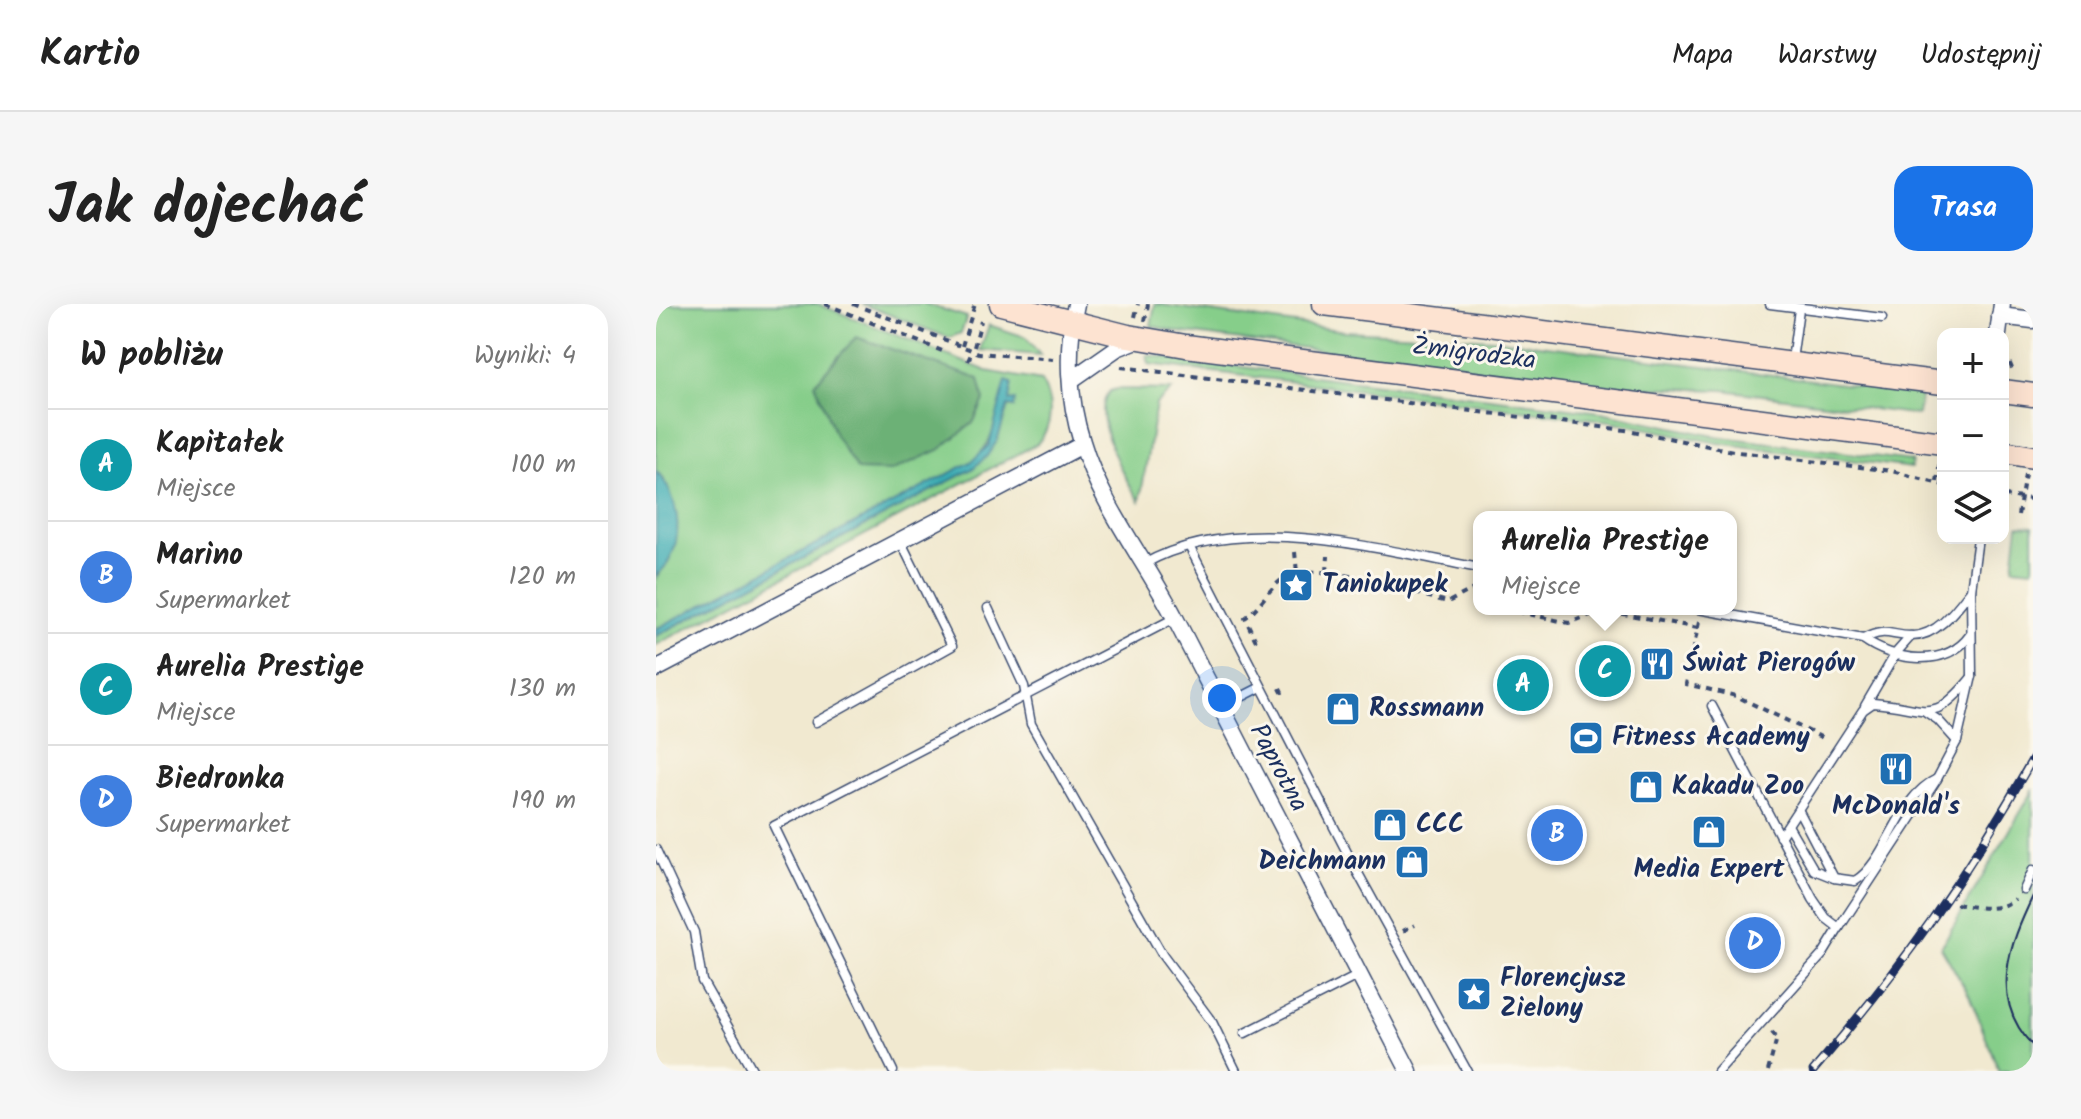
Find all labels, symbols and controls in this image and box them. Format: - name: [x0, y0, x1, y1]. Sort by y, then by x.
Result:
- text: Kartio: [40, 25, 140, 85]
- text: Mapa: [1672, 33, 1733, 78]
- text: Warstwy: [1777, 33, 1876, 78]
- text: Udostępnij: [1920, 33, 2041, 78]
- text: Jak dojechać: [48, 163, 366, 253]
- button: Trasa: [1894, 166, 2033, 251]
- street label: Żmigrodzka: [1410, 326, 1538, 382]
- map controls: [1937, 328, 2009, 544]
- button: +: [1937, 328, 2009, 400]
- text: W pobliżu: [80, 329, 223, 383]
- text: Wyniki: 4: [474, 335, 576, 377]
- button: −: [1937, 400, 2009, 472]
- text: Kapitałek: [156, 420, 283, 468]
- text: A: [98, 444, 114, 486]
- text: 100 m: [511, 444, 576, 486]
- text: Miejsce: [156, 468, 235, 510]
- button: layers: [1937, 472, 2009, 544]
- popup: [1473, 511, 1737, 615]
- text: Aurelia Prestige: [1501, 518, 1709, 566]
- text: Marino: [156, 532, 243, 580]
- text: B: [98, 556, 114, 598]
- text: 120 m: [509, 556, 576, 598]
- place label: Taniokupek: [1322, 564, 1449, 606]
- place icon: Taniokupek: [1277, 566, 1315, 604]
- text: Miejsce: [1501, 566, 1580, 608]
- text: Supermarket: [156, 580, 291, 622]
- pin: C: [1579, 641, 1631, 701]
- place label: Świat Pierogów: [1683, 643, 1855, 685]
- text: Aurelia Prestige: [156, 644, 364, 692]
- restaurant icon: Świat Pierogów: [1638, 645, 1676, 683]
- pin: A: [1497, 655, 1549, 715]
- text: C: [98, 668, 114, 710]
- text: 130 m: [509, 668, 576, 710]
- your location: [1202, 678, 1242, 718]
- place label: Rossmann: [1369, 688, 1484, 730]
- shop icon: Rossmann: [1324, 690, 1362, 728]
- text: Miejsce: [156, 692, 235, 734]
- street label: Paprotna: [1237, 716, 1319, 820]
- place label: Fitness Academy: [1612, 717, 1810, 759]
- sports icon: Fitness Academy: [1567, 719, 1605, 757]
- restaurant icon: McDonald's: [1877, 750, 1915, 788]
- text: Biedronka: [156, 756, 285, 804]
- place label: Kakadu Zoo: [1672, 766, 1804, 808]
- shop icon: Kakadu Zoo: [1627, 768, 1665, 806]
- text: D: [97, 780, 115, 822]
- text: 190 m: [511, 780, 576, 822]
- place label: McDonald's: [1832, 786, 1960, 828]
- text: Supermarket: [156, 804, 291, 846]
- place label: CCC: [1416, 804, 1464, 846]
- pin: B: [1531, 805, 1583, 865]
- shop icon: CCC: [1371, 806, 1409, 844]
- shop icon: Media Expert: [1690, 813, 1728, 851]
- place label: Deichmann: [1259, 841, 1386, 883]
- shop icon: Deichmann: [1393, 843, 1431, 881]
- place label: Media Expert: [1634, 849, 1785, 891]
- pin: D: [1729, 913, 1781, 973]
- place label: Florencjusz Zielony: [1500, 958, 1626, 1030]
- place icon: Florencjusz Zielony: [1455, 975, 1493, 1013]

